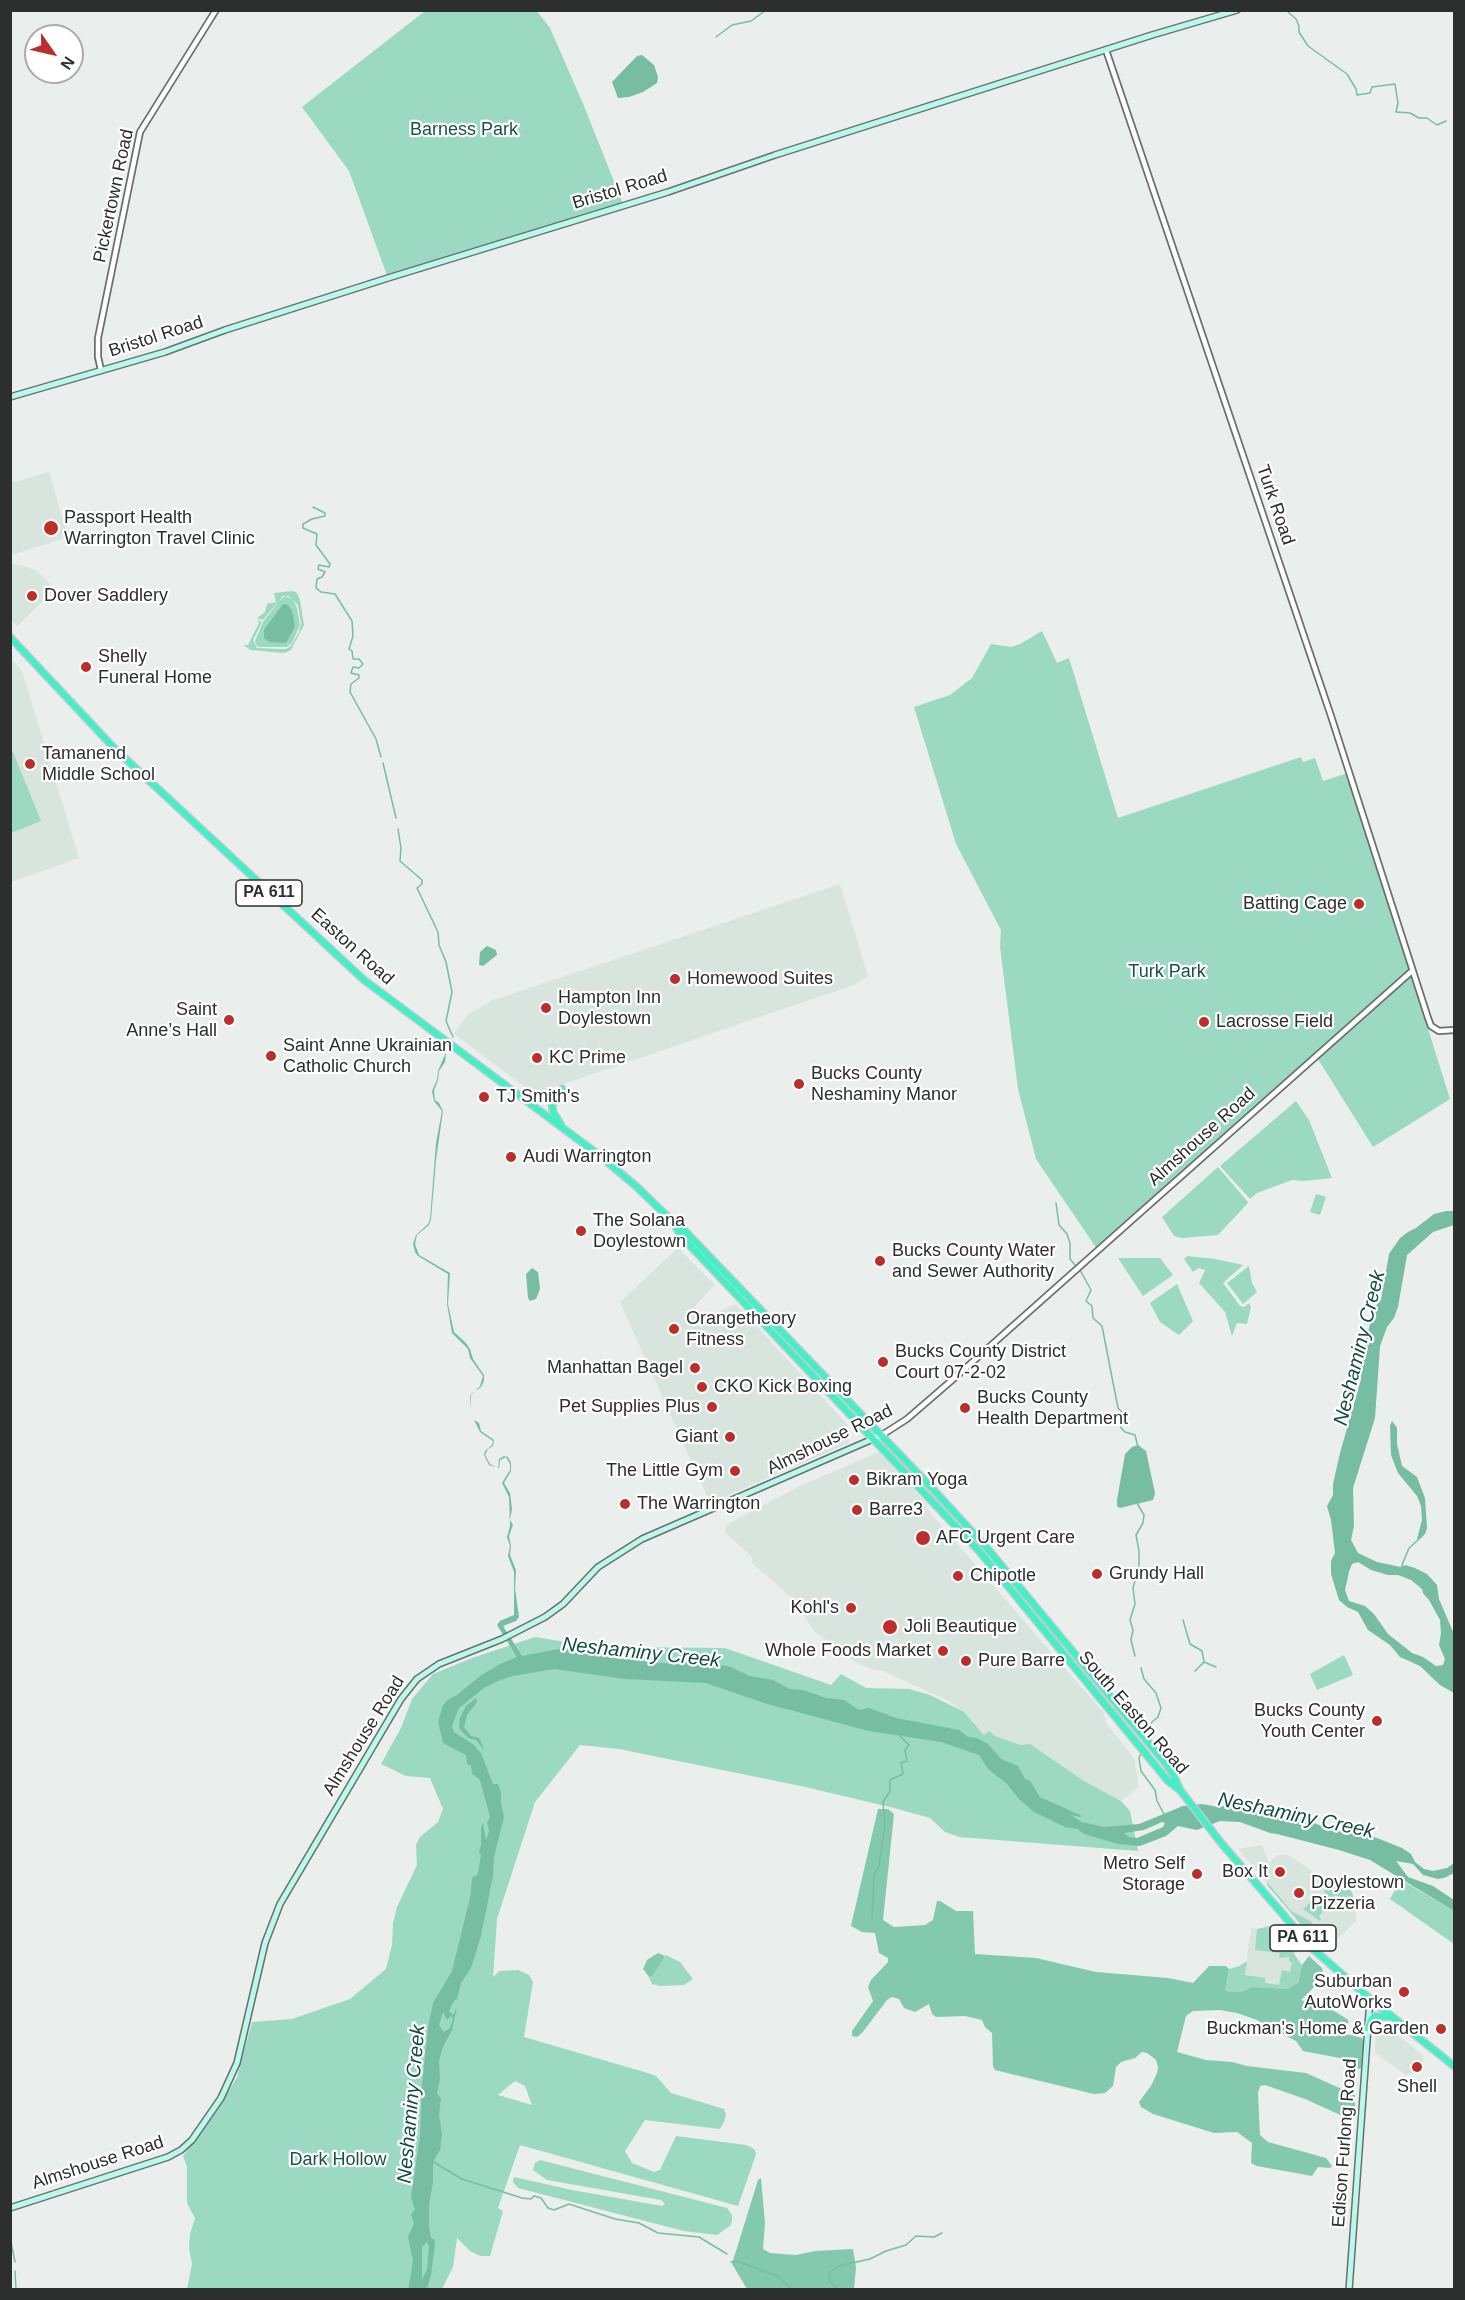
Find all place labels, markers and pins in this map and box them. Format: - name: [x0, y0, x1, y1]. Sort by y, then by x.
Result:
- place label: Passport Health Warrington Travel Clinic: [64, 507, 255, 550]
- marker: Passport Health Warrington Travel Clinic: [42, 519, 60, 537]
- place label: Dover Saddlery: [44, 585, 168, 607]
- marker: Dover Saddlery: [25, 589, 39, 603]
- place label: Shelly Funeral Home: [98, 646, 212, 688]
- marker: Shelly Funeral Home: [79, 660, 93, 674]
- place label: Tamanend Middle School: [42, 743, 155, 786]
- marker: Tamanend Middle School: [23, 757, 37, 771]
- place label: Batting Cage: [1243, 893, 1347, 915]
- marker: Batting Cage: [1352, 897, 1366, 911]
- place label: Homewood Suites: [687, 968, 833, 990]
- marker: Homewood Suites: [668, 972, 682, 986]
- place label: Hampton Inn Doylestown: [558, 987, 661, 1030]
- place label: Saint Anne’s Hall: [126, 999, 217, 1042]
- marker: Hampton Inn Doylestown: [539, 1001, 553, 1015]
- place label: Lacrosse Field: [1216, 1011, 1333, 1033]
- marker: Saint Anne’s Hall: [222, 1013, 236, 1027]
- marker: Lacrosse Field: [1197, 1015, 1211, 1029]
- place label: Saint Anne Ukrainian Catholic Church: [283, 1035, 452, 1078]
- place label: KC Prime: [549, 1047, 626, 1069]
- marker: Saint Anne Ukrainian Catholic Church: [264, 1049, 278, 1063]
- marker: KC Prime: [530, 1051, 544, 1065]
- place label: Bucks County Neshaminy Manor: [811, 1063, 957, 1106]
- marker: Bucks County Neshaminy Manor: [792, 1077, 806, 1091]
- place label: TJ Smith's: [496, 1086, 579, 1108]
- marker: TJ Smith's: [477, 1090, 491, 1104]
- place label: Audi Warrington: [523, 1146, 651, 1168]
- marker: Audi Warrington: [504, 1150, 518, 1164]
- place label: The Solana Doylestown: [593, 1210, 686, 1252]
- marker: The Solana Doylestown: [574, 1224, 588, 1238]
- place label: Bucks County Water and Sewer Authority: [892, 1240, 1055, 1282]
- marker: Bucks County Water and Sewer Authority: [873, 1254, 887, 1268]
- place label: Orangetheory Fitness: [686, 1308, 796, 1350]
- marker: Orangetheory Fitness: [667, 1322, 681, 1336]
- place label: Bucks County District Court 07-2-02: [895, 1341, 1066, 1384]
- marker: Bucks County District Court 07-2-02: [876, 1355, 890, 1369]
- place label: Manhattan Bagel: [547, 1357, 683, 1379]
- marker: Manhattan Bagel: [688, 1361, 702, 1375]
- place label: CKO Kick Boxing: [714, 1376, 852, 1398]
- marker: CKO Kick Boxing: [695, 1380, 709, 1394]
- place label: Bucks County Health Department: [977, 1387, 1128, 1430]
- place label: Pet Supplies Plus: [559, 1396, 700, 1418]
- marker: Pet Supplies Plus: [705, 1400, 719, 1414]
- marker: Bucks County Health Department: [958, 1401, 972, 1415]
- place label: Giant: [675, 1426, 718, 1448]
- marker: Giant: [723, 1430, 737, 1444]
- place label: The Little Gym: [606, 1460, 723, 1482]
- marker: The Little Gym: [728, 1464, 742, 1478]
- place label: Bikram Yoga: [866, 1469, 967, 1491]
- marker: Bikram Yoga: [847, 1473, 861, 1487]
- place label: The Warrington: [637, 1493, 760, 1515]
- marker: The Warrington: [618, 1497, 632, 1511]
- place label: Barre3: [869, 1499, 923, 1521]
- marker: Barre3: [850, 1503, 864, 1517]
- place label: AFC Urgent Care: [936, 1527, 1075, 1549]
- marker: AFC Urgent Care: [914, 1529, 932, 1547]
- place label: Grundy Hall: [1109, 1563, 1204, 1585]
- place label: Chipotle: [970, 1565, 1036, 1587]
- marker: Grundy Hall: [1090, 1567, 1104, 1581]
- marker: Chipotle: [951, 1569, 965, 1583]
- place label: Kohl's: [791, 1597, 839, 1619]
- marker: Kohl's: [844, 1601, 858, 1615]
- place label: Joli Beautique: [904, 1616, 1017, 1638]
- marker: Joli Beautique: [881, 1618, 899, 1636]
- place label: Whole Foods Market: [765, 1640, 931, 1662]
- marker: Whole Foods Market: [936, 1644, 950, 1658]
- place label: Pure Barre: [978, 1650, 1065, 1672]
- marker: Pure Barre: [959, 1654, 973, 1668]
- place label: Bucks County Youth Center: [1254, 1700, 1365, 1742]
- marker: Bucks County Youth Center: [1370, 1714, 1384, 1728]
- place label: Metro Self Storage: [1103, 1853, 1185, 1896]
- place label: Box It: [1222, 1861, 1268, 1883]
- marker: Box It: [1273, 1865, 1287, 1879]
- marker: Metro Self Storage: [1190, 1867, 1204, 1881]
- place label: Doylestown Pizzeria: [1311, 1872, 1404, 1914]
- marker: Doylestown Pizzeria: [1292, 1886, 1306, 1900]
- place label: Suburban AutoWorks: [1304, 1971, 1392, 2014]
- marker: Suburban AutoWorks: [1397, 1985, 1411, 1999]
- place label: Buckman's Home & Garden: [1206, 2018, 1429, 2040]
- marker: Buckman's Home & Garden: [1434, 2022, 1448, 2036]
- marker: Shell: [1410, 2060, 1424, 2074]
- place label: Shell: [1397, 2076, 1437, 2098]

